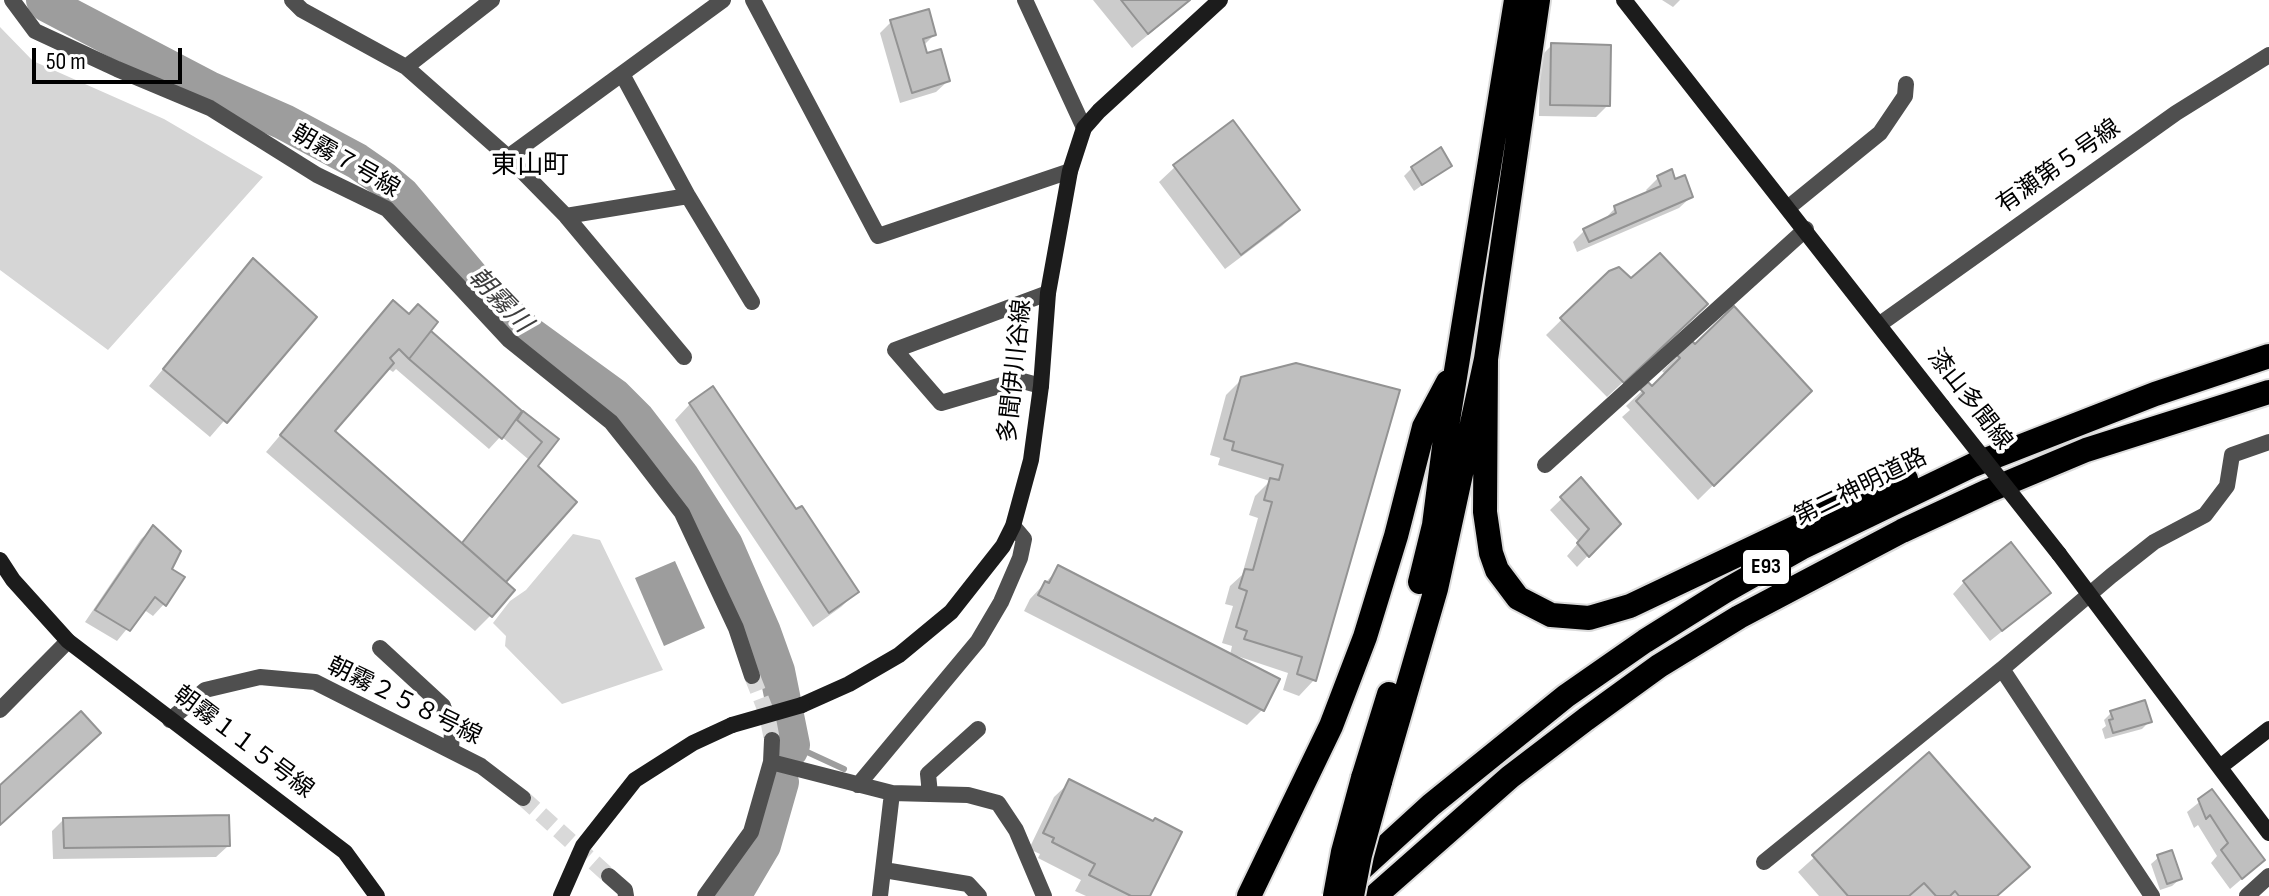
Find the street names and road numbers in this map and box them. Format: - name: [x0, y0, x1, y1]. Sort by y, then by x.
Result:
- street label: 有瀬第５号線: [1992, 114, 2126, 220]
- street label: 朝霧７号線: [286, 120, 404, 204]
- street label: 多聞伊川谷線: [994, 298, 1038, 444]
- street label: 漆山多聞線: [1921, 344, 2017, 456]
- street label: 第二神明道路: [1790, 443, 1932, 533]
- road number: E93: [1742, 549, 1790, 585]
- street label: 朝霧２５８号線: [322, 652, 486, 752]
- street label: 朝霧１１５号線: [167, 681, 319, 805]

